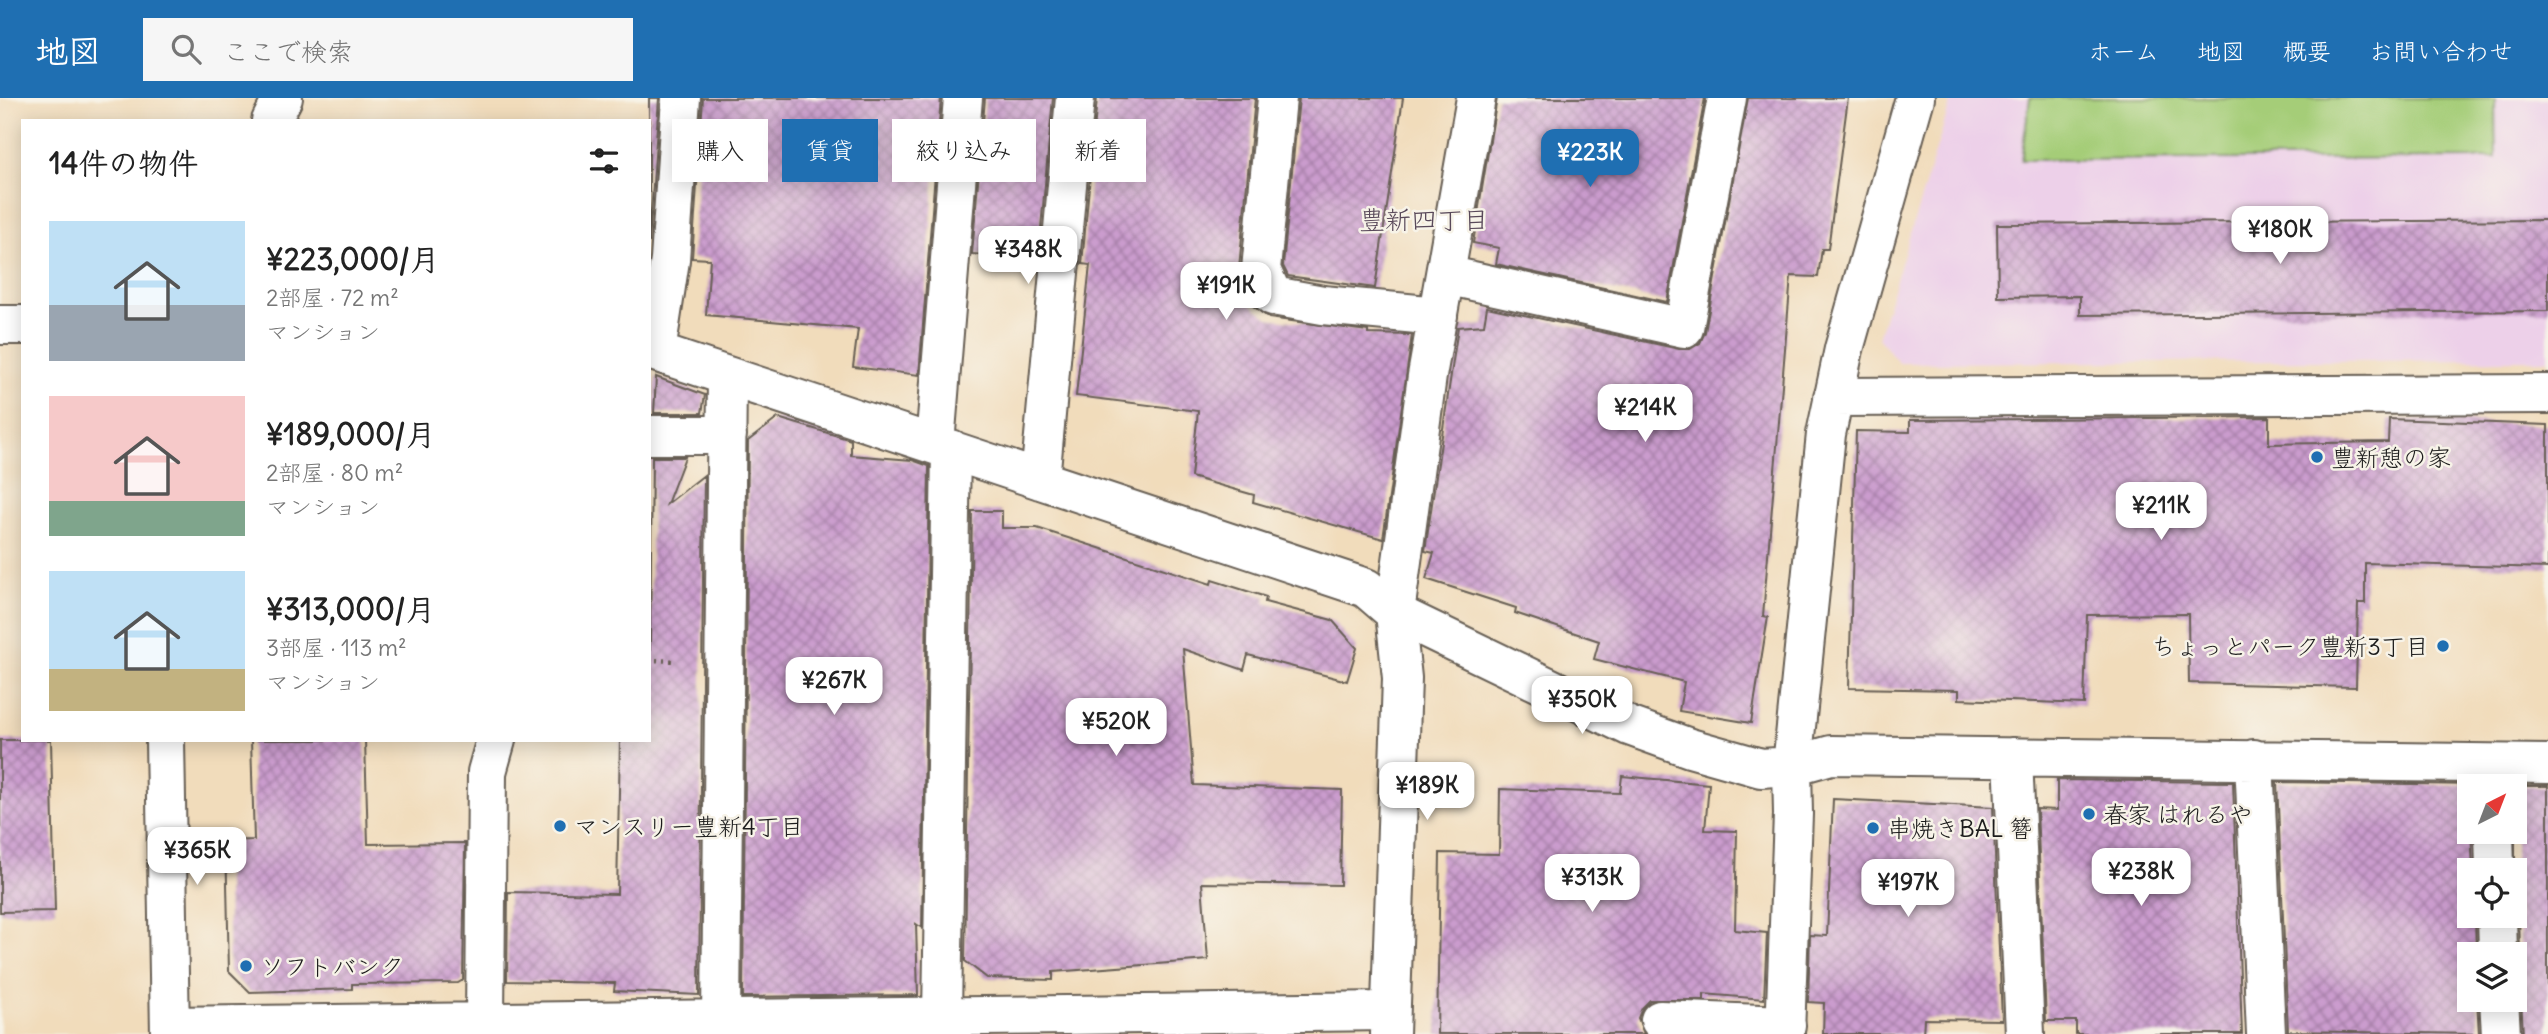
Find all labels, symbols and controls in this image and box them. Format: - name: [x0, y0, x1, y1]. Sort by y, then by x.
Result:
- search box: [143, 18, 633, 81]
- text: 地図: [35, 30, 101, 72]
- icon: search: [167, 30, 205, 68]
- text: ここで検索: [223, 35, 353, 68]
- text: ホーム: [2088, 36, 2159, 66]
- text: 地図: [2197, 36, 2245, 66]
- text: 概要: [2283, 36, 2331, 66]
- text: お問い合わせ: [2369, 36, 2513, 66]
- chip: 購入: [672, 119, 768, 182]
- chip: 賃貸: [782, 119, 878, 182]
- chip: 絞り込み: [892, 119, 1036, 182]
- chip: 新着: [1050, 119, 1146, 182]
- pin: ¥223K: [1541, 130, 1639, 189]
- text: ¥223K: [1557, 137, 1623, 166]
- icon: filters: [585, 142, 623, 180]
- text: 14件の物件: [49, 144, 198, 182]
- district label: 豊新四丁目: [1359, 203, 1489, 236]
- pin: ¥180K: [2231, 206, 2329, 266]
- text: ¥180K: [2247, 214, 2313, 243]
- pin: ¥348K: [979, 226, 1077, 286]
- text: ¥348K: [994, 234, 1062, 263]
- text: ¥223,000/月: [266, 240, 440, 278]
- icon: home: [105, 249, 189, 333]
- pin: ¥191K: [1177, 262, 1275, 322]
- text: ¥191K: [1196, 270, 1256, 299]
- text: 2部屋 · 72 m²: [266, 283, 399, 312]
- text: マンション: [266, 317, 380, 346]
- pin: ¥214K: [1596, 384, 1694, 444]
- text: ¥214K: [1614, 392, 1676, 421]
- text: ¥189,000/月: [266, 415, 435, 453]
- icon: home: [105, 424, 189, 508]
- place label: 豊新憩の家: [2331, 442, 2451, 472]
- marker: 豊新憩の家: [2309, 449, 2325, 465]
- text: 2部屋 · 80 m²: [266, 458, 403, 487]
- pin: ¥211K: [2112, 482, 2210, 542]
- text: ¥211K: [2132, 490, 2190, 519]
- text: マンション: [266, 492, 380, 521]
- text: ¥313,000/月: [266, 590, 435, 628]
- icon: home: [105, 599, 189, 683]
- place label: ちょっとパーク豊新3丁目: [2151, 631, 2429, 661]
- text: 3部屋 · 113 m²: [266, 633, 407, 662]
- marker: ちょっとパーク豊新3丁目: [2435, 638, 2451, 654]
- pin: ¥267K: [785, 658, 883, 717]
- text: ¥267K: [802, 665, 866, 694]
- text: マンション: [266, 667, 380, 696]
- pin: ¥350K: [1533, 676, 1631, 736]
- text: ¥350K: [1547, 684, 1617, 713]
- pin: ¥520K: [1067, 698, 1165, 758]
- text: ¥520K: [1082, 706, 1150, 735]
- pin: ¥189K: [1378, 762, 1476, 822]
- text: ¥189K: [1395, 770, 1459, 799]
- north arrow: [2457, 774, 2527, 844]
- map controls: [2457, 774, 2527, 1012]
- place label: 春家 はれるや: [2103, 799, 2253, 829]
- marker: 春家 はれるや: [2081, 806, 2097, 822]
- place label: マンスリー豊新4丁目: [574, 811, 804, 841]
- place label: 串焼きBAL 簪: [1887, 813, 2033, 843]
- marker: マンスリー豊新4丁目: [552, 818, 568, 834]
- marker: 串焼きBAL 簪: [1865, 820, 1881, 836]
- pin: ¥365K: [148, 828, 246, 887]
- text: ¥365K: [163, 835, 231, 864]
- pin: ¥238K: [2092, 848, 2190, 908]
- pin: ¥313K: [1543, 854, 1641, 914]
- text: ¥238K: [2108, 856, 2174, 885]
- button: locate: [2457, 858, 2527, 928]
- pin: ¥197K: [1859, 860, 1957, 919]
- text: ¥313K: [1561, 862, 1623, 891]
- text: ¥197K: [1877, 867, 1939, 896]
- button: layers: [2457, 942, 2527, 1012]
- place label: ソフトバンク: [260, 951, 404, 981]
- marker: ソフトバンク: [238, 958, 254, 974]

